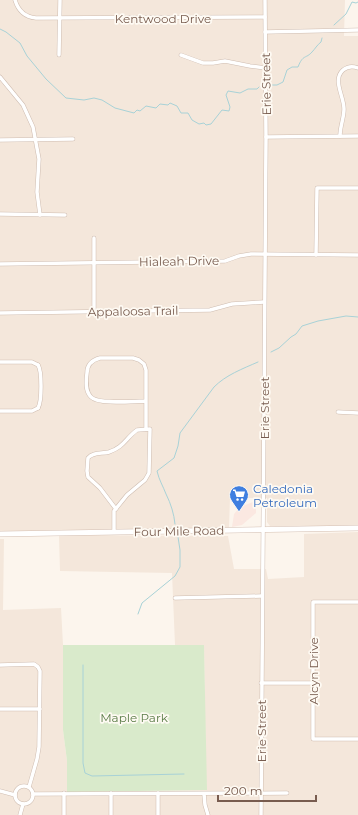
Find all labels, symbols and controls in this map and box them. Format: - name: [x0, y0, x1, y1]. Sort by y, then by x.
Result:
- street label: Kentwood Drive: [115, 11, 211, 26]
- street label: Erie Street: [258, 52, 274, 115]
- street label: Hialeah Drive: [139, 253, 219, 269]
- street label: Appaloosa Trail: [87, 303, 179, 319]
- street label: Erie Street: [257, 377, 272, 439]
- place label: Caledonia Petroleum: [253, 481, 317, 510]
- supermarket icon: Caledonia Petroleum: [228, 484, 250, 512]
- street label: Four Mile Road: [134, 523, 224, 539]
- street label: Alcyn Drive: [306, 637, 321, 705]
- street label: Erie Street: [254, 700, 269, 762]
- park label: Maple Park: [100, 710, 169, 725]
- scale bar: [218, 777, 316, 803]
- text: 200 m: [224, 783, 263, 798]

